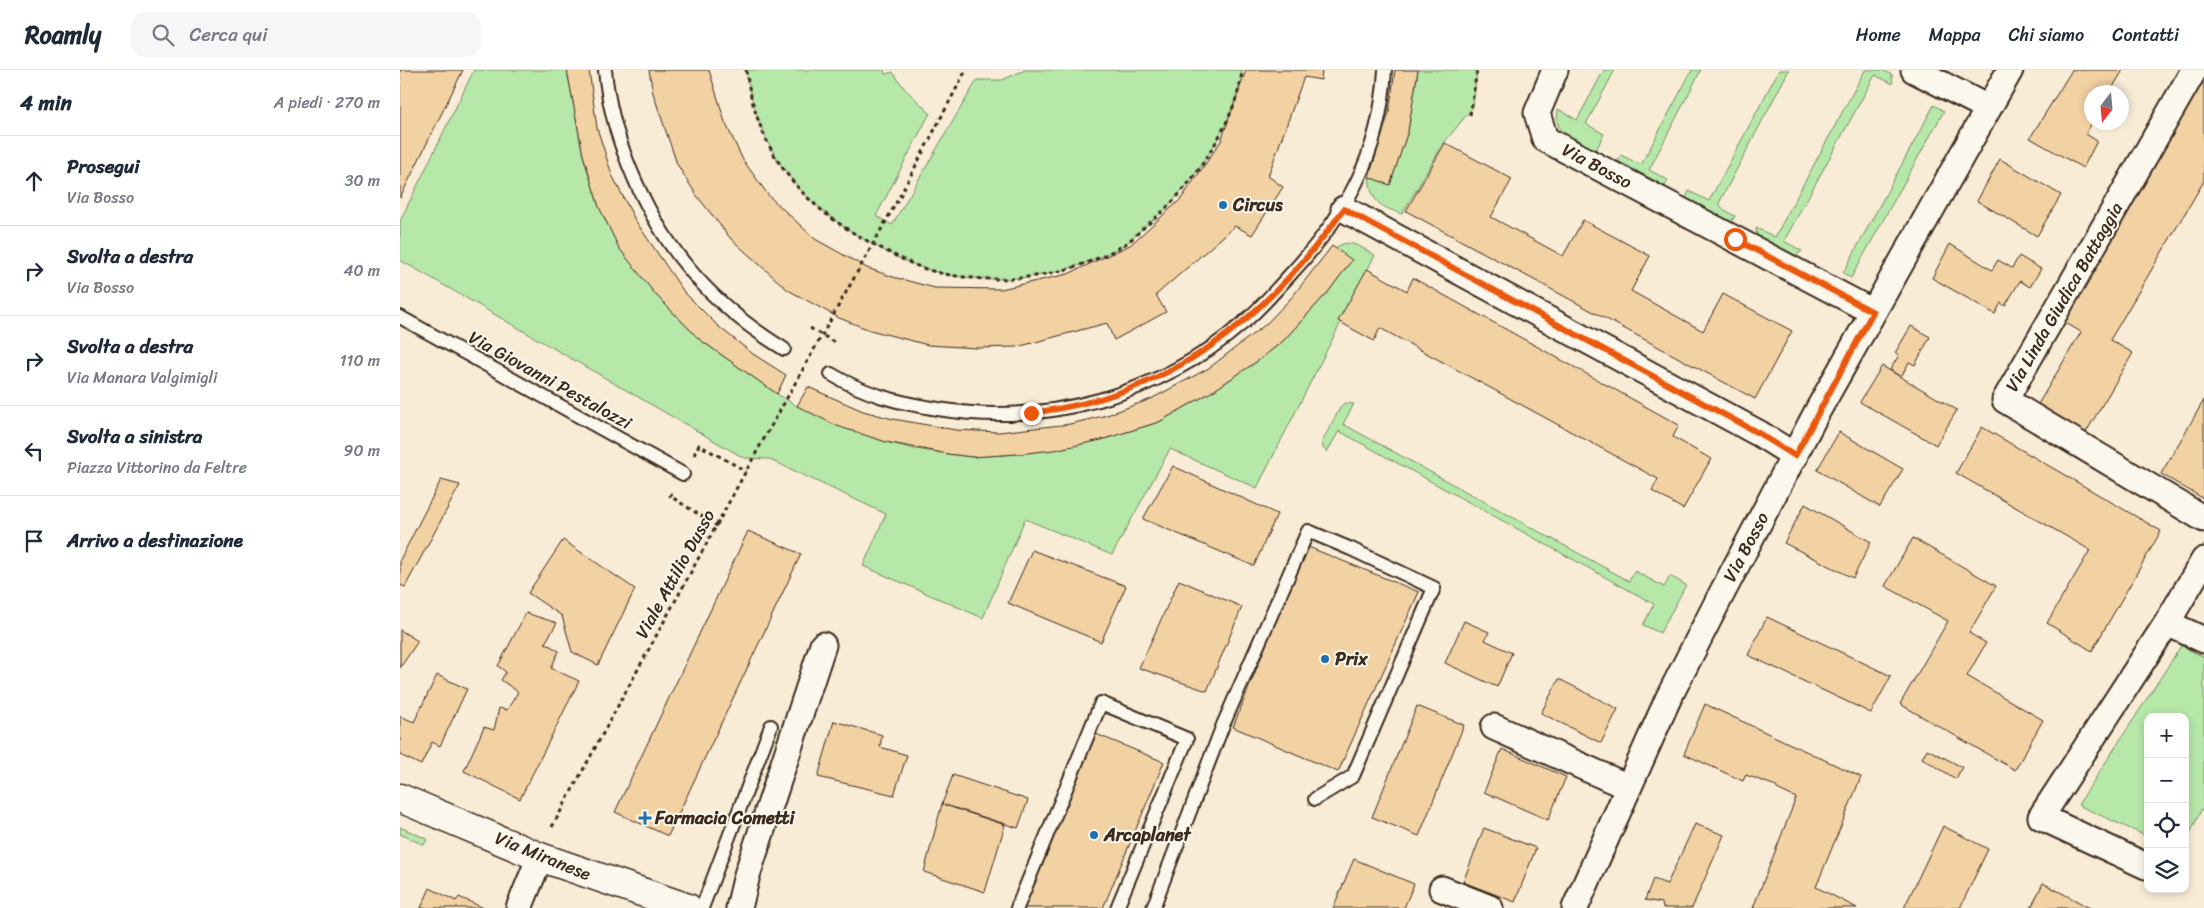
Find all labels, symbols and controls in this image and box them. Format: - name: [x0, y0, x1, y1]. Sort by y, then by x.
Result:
- search box: [131, 12, 481, 57]
- text: Roamly: [25, 14, 101, 56]
- text: Cerca qui: [189, 18, 267, 51]
- text: Home: [1856, 19, 1901, 51]
- text: Mappa: [1929, 19, 1981, 51]
- text: Chi siamo: [2009, 19, 2084, 51]
- text: Contatti: [2112, 19, 2179, 51]
- icon: search: [149, 21, 177, 49]
- text: 4 min: [20, 84, 72, 122]
- north arrow: [2084, 85, 2129, 130]
- text: A piedi · 270 m: [274, 88, 380, 117]
- street label: Via Bosso: [1556, 134, 1638, 198]
- text: Prosegui: [67, 150, 140, 183]
- text: 30 m: [345, 166, 380, 195]
- icon: ahead: [20, 167, 48, 195]
- text: Via Bosso: [67, 183, 134, 212]
- place label: Circus: [1232, 189, 1283, 221]
- street label: Via Linda Giudica Battaggia: [1996, 196, 2132, 398]
- marker: Circus: [1217, 199, 1229, 211]
- route start: [1724, 228, 1747, 251]
- text: Svolta a destra: [67, 240, 193, 273]
- text: 40 m: [343, 256, 380, 285]
- icon: right: [20, 257, 48, 285]
- text: Via Bosso: [67, 273, 134, 302]
- street label: Via Giovanni Pestalozzi: [462, 322, 639, 439]
- text: Svolta a destra: [67, 330, 193, 363]
- text: 110 m: [340, 346, 380, 375]
- icon: right: [20, 347, 48, 375]
- text: Via Manara Valgimigli: [67, 363, 217, 392]
- route end: [1020, 402, 1043, 425]
- text: Svolta a sinistra: [67, 420, 202, 453]
- text: 90 m: [344, 436, 380, 465]
- icon: left: [20, 437, 48, 465]
- text: Piazza Vittorino da Feltre: [67, 453, 247, 482]
- street label: Viale Attilio Dusso: [626, 503, 724, 645]
- street label: Via Bosso: [1714, 506, 1778, 588]
- text: Arrivo a destinazione: [67, 524, 243, 557]
- icon: arrive: [20, 527, 48, 555]
- place label: Prix: [1335, 643, 1368, 675]
- marker: Prix: [1319, 653, 1331, 665]
- map controls: [2144, 713, 2189, 893]
- button: +: [2144, 713, 2189, 758]
- button: −: [2144, 758, 2189, 803]
- place label: Farmacia Cometti: [654, 802, 795, 834]
- button: locate: [2144, 803, 2189, 848]
- marker: Farmacia Cometti: [639, 812, 651, 824]
- place label: Arcaplanet: [1103, 819, 1192, 851]
- street label: Via Miranese: [490, 822, 596, 890]
- marker: Arcaplanet: [1088, 829, 1100, 841]
- button: layers: [2144, 848, 2189, 893]

